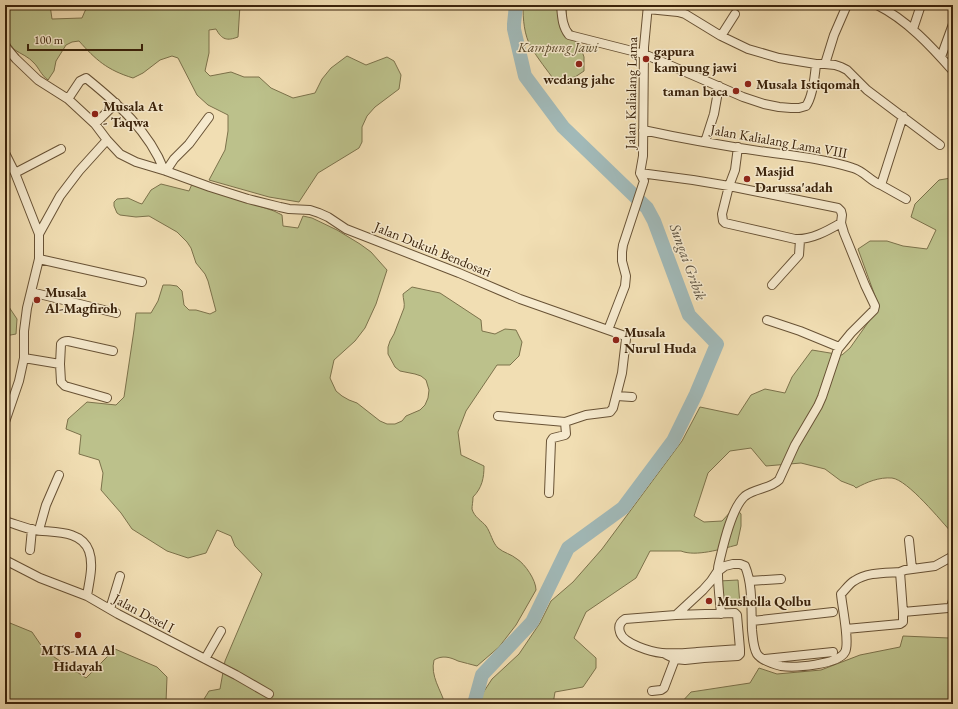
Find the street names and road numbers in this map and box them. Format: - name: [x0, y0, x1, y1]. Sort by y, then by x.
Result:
- street label: Jalan Kalialang Lama: [621, 36, 641, 150]
- street label: Jalan Kalialang Lama VIII: [708, 120, 849, 162]
- street label: Jalan Dukuh Bendosari: [371, 217, 495, 281]
- street label: Jalan Desel I: [110, 589, 178, 637]

